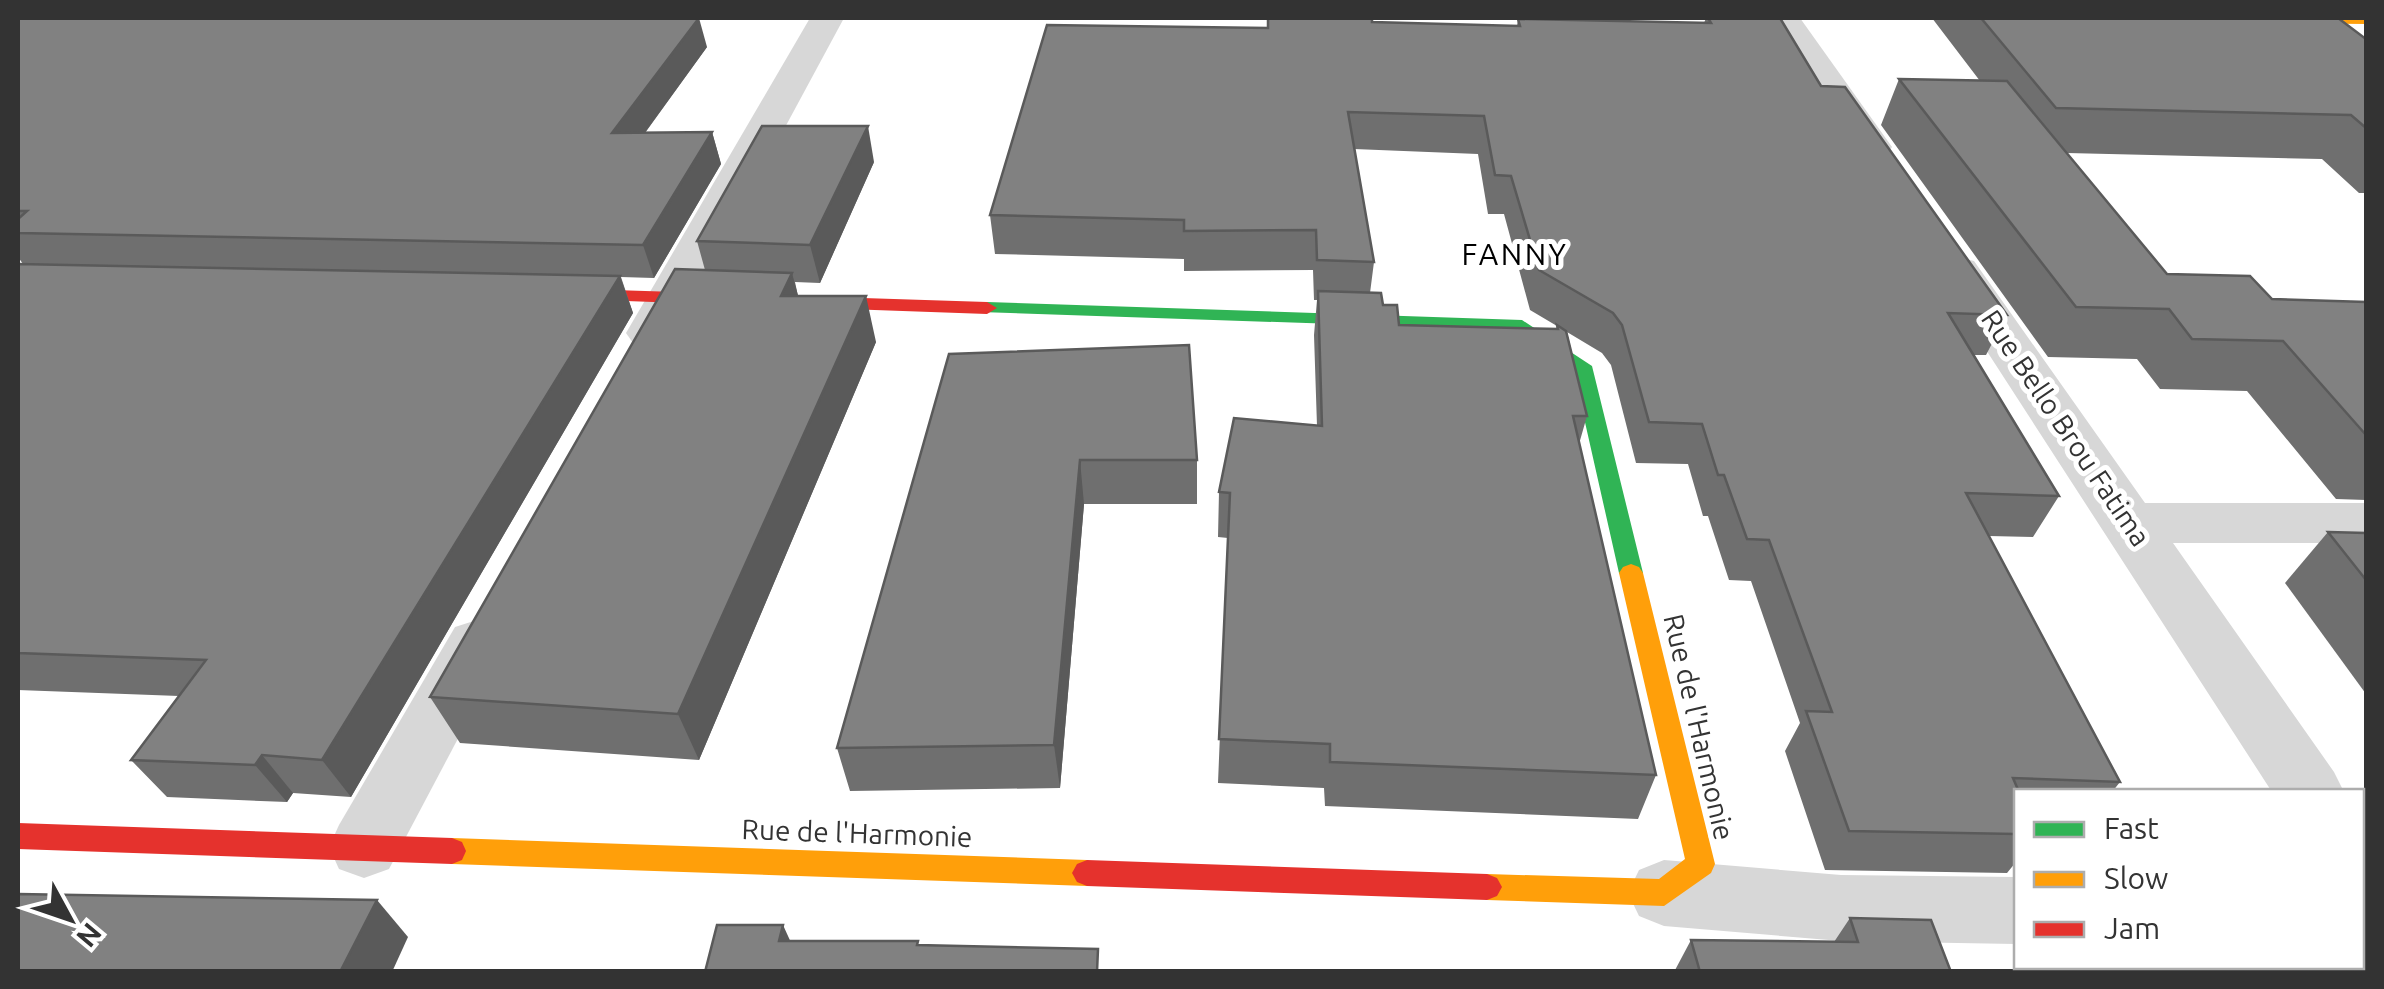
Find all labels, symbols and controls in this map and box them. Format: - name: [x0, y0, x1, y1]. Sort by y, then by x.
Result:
- district label: FANNY: [1462, 237, 1568, 271]
- street label: Rue Bello Brou Fatima: [1976, 304, 2157, 551]
- street label: Rue de l'Harmonie: [1658, 611, 1741, 843]
- legend: [2014, 789, 2364, 969]
- text: Fast: [2104, 811, 2159, 845]
- street label: Rue de l'Harmonie: [741, 813, 973, 852]
- text: Slow: [2104, 861, 2168, 895]
- north arrow: [20, 869, 120, 969]
- text: Jam: [2104, 911, 2160, 945]
- text: N: [71, 917, 108, 953]

